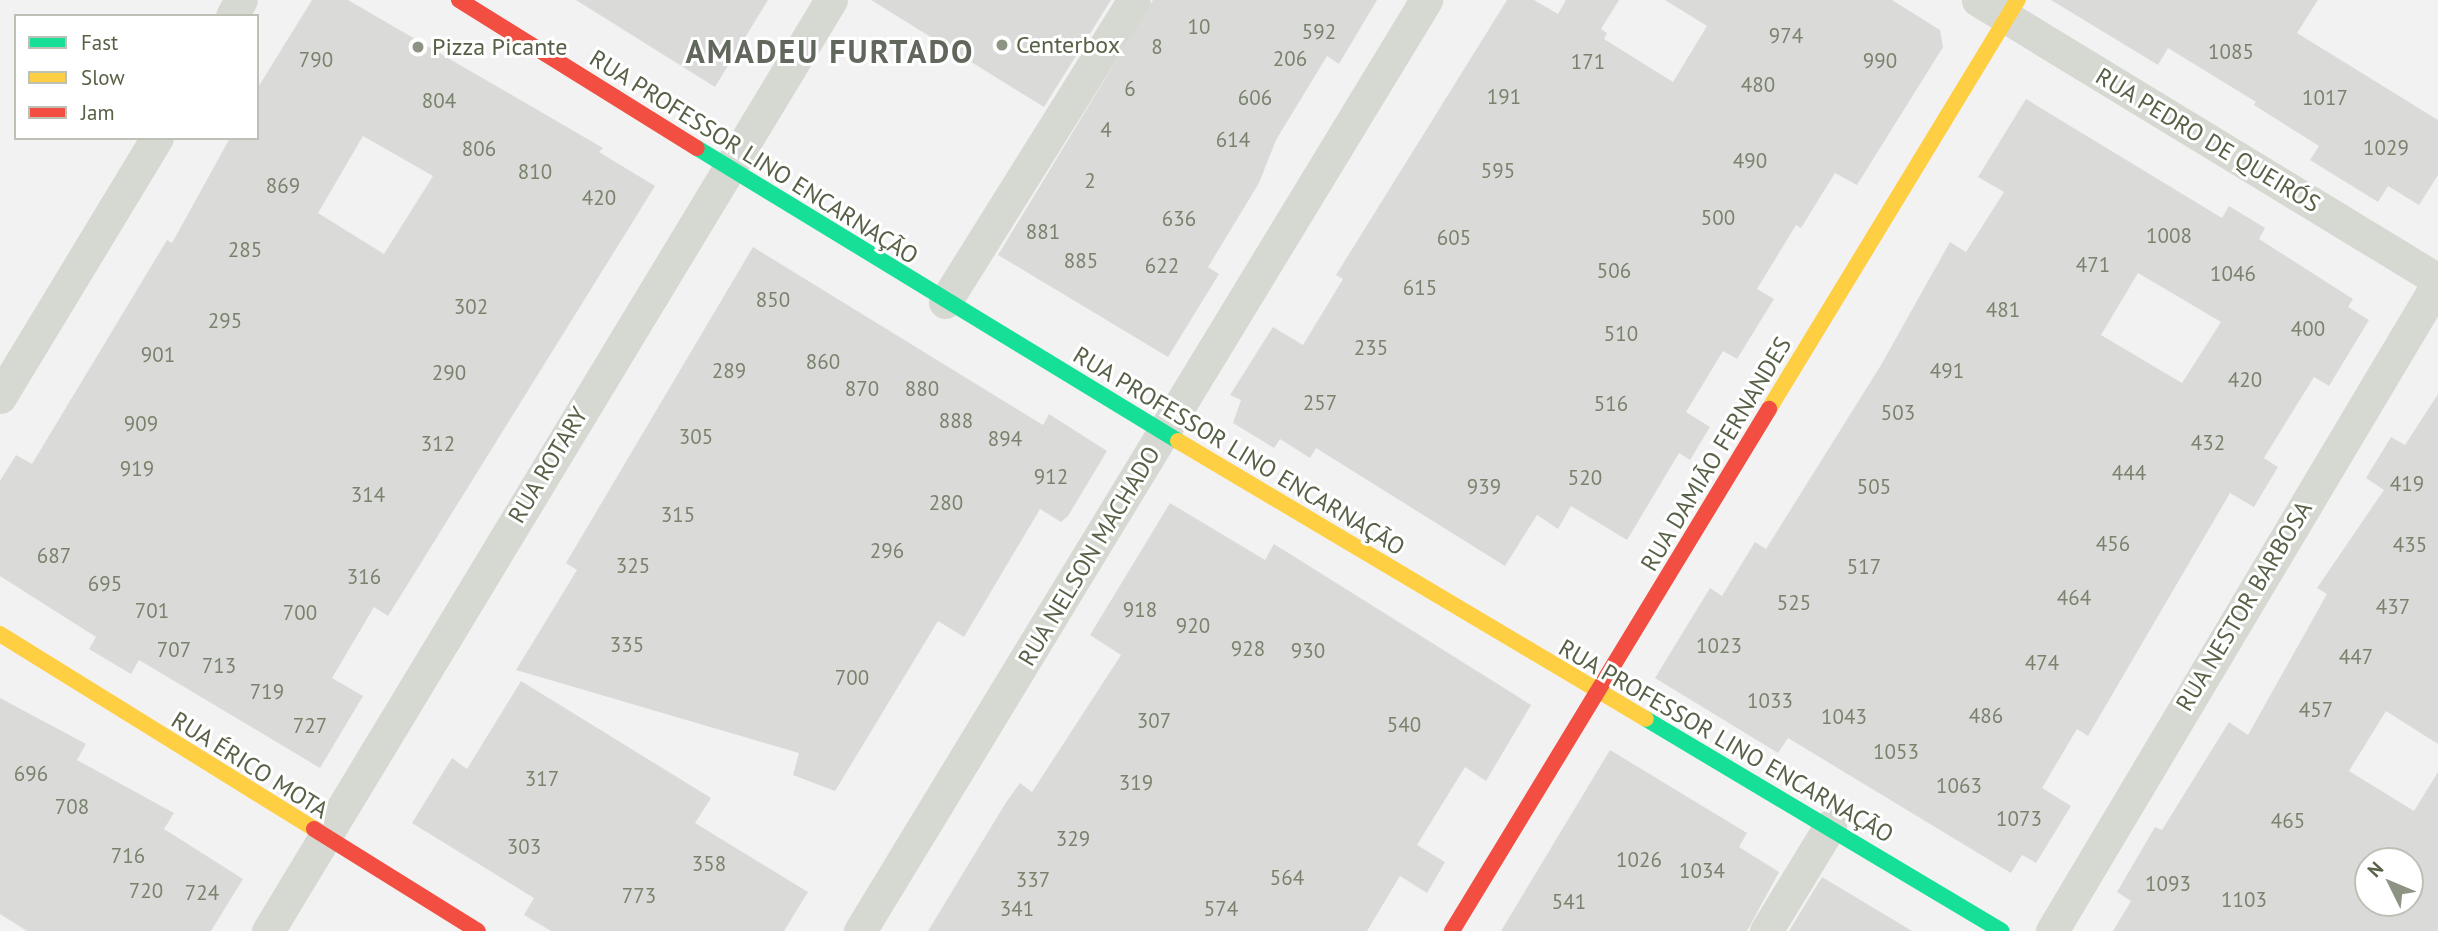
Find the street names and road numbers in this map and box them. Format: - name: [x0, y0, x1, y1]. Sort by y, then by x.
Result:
- street label: RUA PROFESSOR LINO ENCARNAÇÃO: [584, 43, 924, 271]
- street label: RUA PEDRO DE QUEIRÓS: [2090, 61, 2326, 219]
- street label: RUA DAMIÃO FERNANDES: [1634, 331, 1798, 577]
- street label: RUA PROFESSOR LINO ENCARNAÇÃO: [1068, 340, 1410, 562]
- street label: RUA ROTARY: [502, 402, 594, 528]
- street label: RUA NELSON MACHADO: [1012, 441, 1166, 671]
- street label: RUA NESTOR BARBOSA: [2170, 495, 2318, 717]
- street label: RUA PROFESSOR LINO ENCARNAÇÃO: [1553, 633, 1899, 849]
- street label: RUA ÉRICO MOTA: [166, 705, 334, 825]

